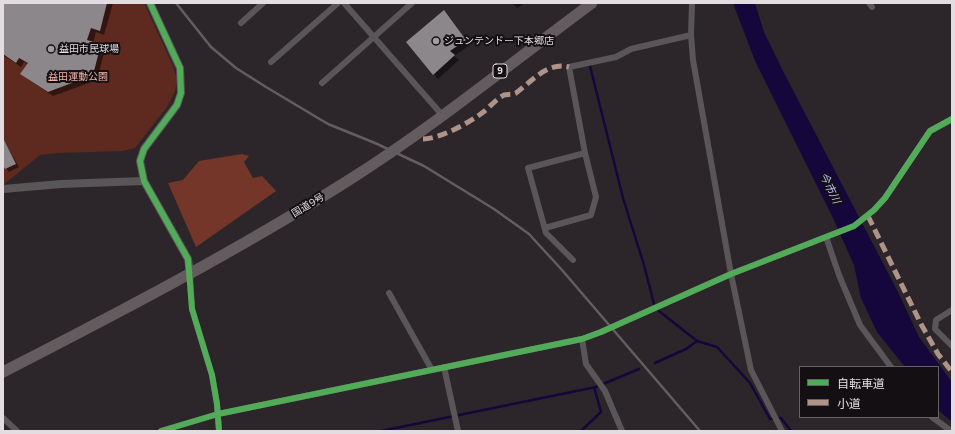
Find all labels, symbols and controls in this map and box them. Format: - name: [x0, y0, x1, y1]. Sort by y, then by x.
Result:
- place label: ジュンテンドー下本郷店: [444, 35, 554, 47]
- marker: ジュンテンドー下本郷店: [431, 36, 441, 46]
- place label: 益田市民球場: [59, 43, 119, 55]
- marker: 益田市民球場: [46, 44, 56, 54]
- road number: 9: [493, 64, 507, 78]
- park label: 益田運動公園: [48, 71, 108, 83]
- water label: 今市川: [817, 170, 843, 206]
- street label: 国道9号: [289, 191, 327, 219]
- legend: [799, 366, 939, 418]
- text: 自転車道: [837, 376, 885, 390]
- text: 小道: [837, 396, 861, 410]

